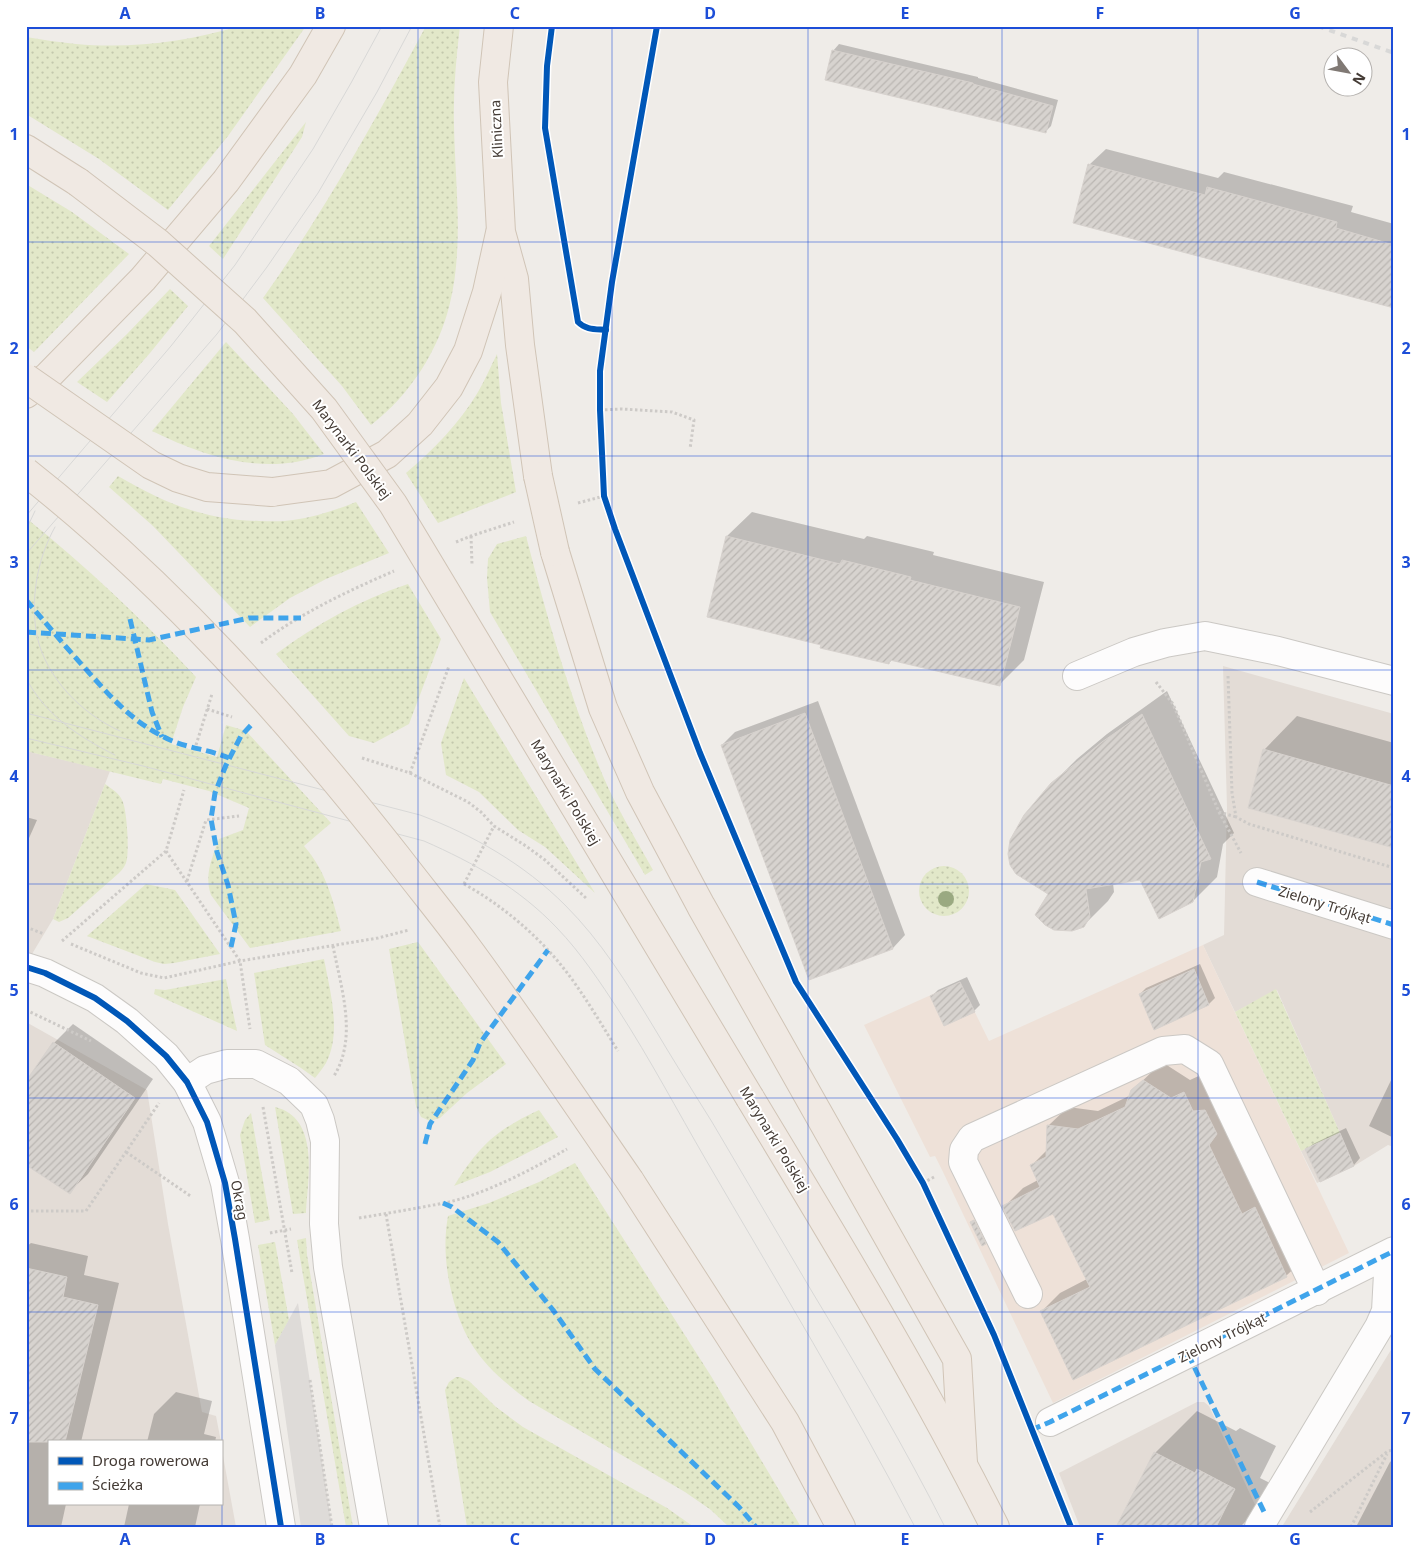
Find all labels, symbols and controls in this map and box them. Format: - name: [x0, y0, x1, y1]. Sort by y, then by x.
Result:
- text: A: [119, 2, 131, 24]
- text: B: [315, 2, 325, 24]
- text: C: [510, 2, 520, 24]
- text: D: [704, 2, 716, 24]
- text: E: [901, 2, 910, 24]
- text: F: [1096, 2, 1104, 24]
- text: G: [1289, 2, 1301, 24]
- north arrow: [1322, 48, 1372, 98]
- text: N: [1348, 69, 1371, 89]
- street label: Kliniczna: [485, 100, 507, 158]
- text: 1: [9, 123, 19, 145]
- text: 1: [1401, 123, 1411, 145]
- text: 2: [9, 337, 19, 359]
- text: 2: [1401, 337, 1411, 359]
- street label: Marynarki Polskiej: [308, 395, 396, 503]
- text: 3: [9, 551, 19, 573]
- text: 3: [1401, 551, 1411, 573]
- street label: Marynarki Polskiej: [527, 736, 605, 848]
- text: 4: [9, 765, 19, 787]
- text: 4: [1401, 765, 1411, 787]
- street label: Zielony Trójkąt: [1276, 881, 1374, 927]
- text: 5: [9, 979, 19, 1001]
- text: 5: [1401, 979, 1411, 1001]
- street label: Marynarki Polskiej: [736, 1083, 814, 1195]
- street label: Okrąg: [227, 1178, 253, 1222]
- text: 6: [9, 1193, 19, 1215]
- text: 6: [1401, 1193, 1411, 1215]
- street label: Zielony Trójkąt: [1175, 1307, 1269, 1367]
- text: 7: [9, 1407, 19, 1429]
- text: 7: [1401, 1407, 1411, 1429]
- legend: [48, 1440, 222, 1506]
- text: Droga rowerowa: [92, 1450, 209, 1470]
- text: Ścieżka: [92, 1474, 143, 1494]
- text: A: [119, 1528, 131, 1550]
- text: B: [315, 1528, 325, 1550]
- text: C: [510, 1528, 520, 1550]
- text: D: [704, 1528, 716, 1550]
- text: E: [901, 1528, 910, 1550]
- text: F: [1096, 1528, 1104, 1550]
- text: G: [1289, 1528, 1301, 1550]

